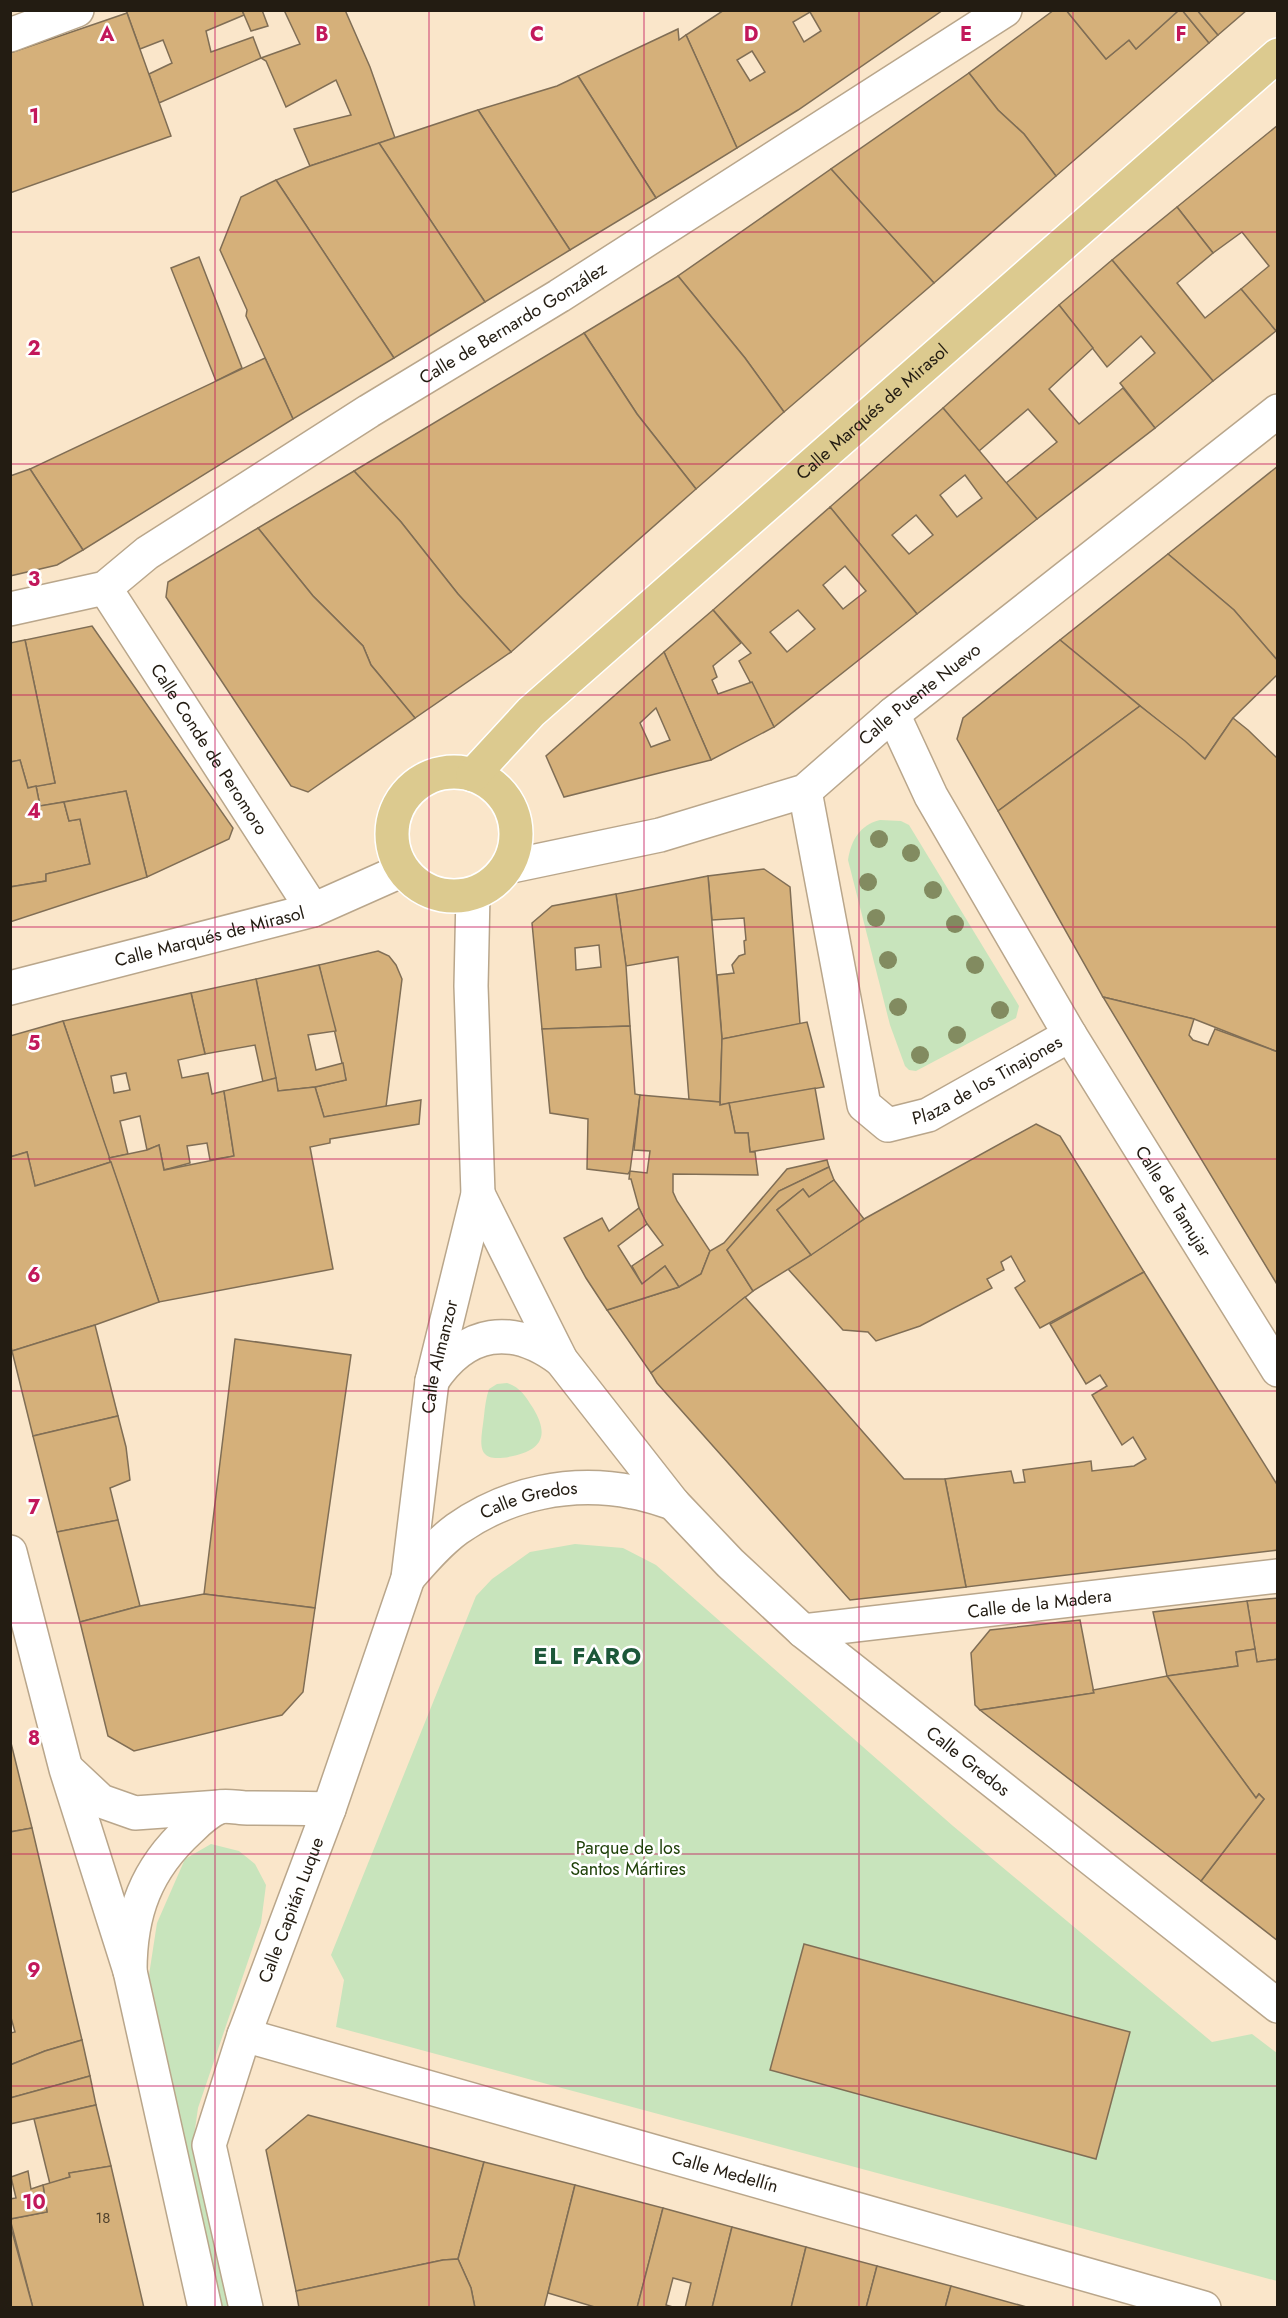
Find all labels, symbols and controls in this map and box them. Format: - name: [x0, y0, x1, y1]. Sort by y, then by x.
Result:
- text: A: [99, 20, 115, 49]
- text: B: [315, 20, 329, 49]
- text: C: [530, 20, 544, 49]
- text: D: [744, 20, 758, 49]
- text: E: [960, 20, 972, 49]
- text: F: [1175, 20, 1187, 49]
- text: 1: [29, 102, 39, 131]
- street label: Calle de Bernardo González: [414, 255, 612, 391]
- text: 2: [27, 334, 41, 363]
- street label: Calle Marqués de Mirasol: [790, 338, 954, 486]
- text: 3: [28, 565, 40, 594]
- street label: Calle Puente Nuevo: [853, 637, 986, 751]
- street label: Calle Conde de Peromoro: [144, 658, 274, 840]
- text: 4: [27, 797, 41, 826]
- street label: Calle Marqués de Mirasol: [112, 900, 307, 974]
- text: 5: [28, 1029, 41, 1058]
- street label: Plaza de los Tinajones: [909, 1029, 1067, 1132]
- street label: Calle de Tamujar: [1129, 1141, 1218, 1263]
- text: 6: [27, 1261, 41, 1290]
- street label: Calle Almanzor: [415, 1296, 465, 1415]
- street label: Calle Gredos: [475, 1475, 578, 1526]
- text: 7: [28, 1493, 41, 1522]
- street label: Calle de la Madera: [966, 1582, 1113, 1625]
- district label: EL FARO: [533, 1638, 643, 1673]
- street label: Calle Gredos: [921, 1720, 1016, 1803]
- text: 8: [28, 1724, 40, 1753]
- street label: Calle Capitán Luque: [252, 1833, 330, 1987]
- park label: Parque de los Santos Mártires: [570, 1835, 686, 1882]
- text: 9: [27, 1956, 41, 1985]
- street label: Calle Medellín: [669, 2144, 781, 2199]
- text: 10: [22, 2188, 46, 2217]
- house number: 18: [96, 2207, 110, 2229]

